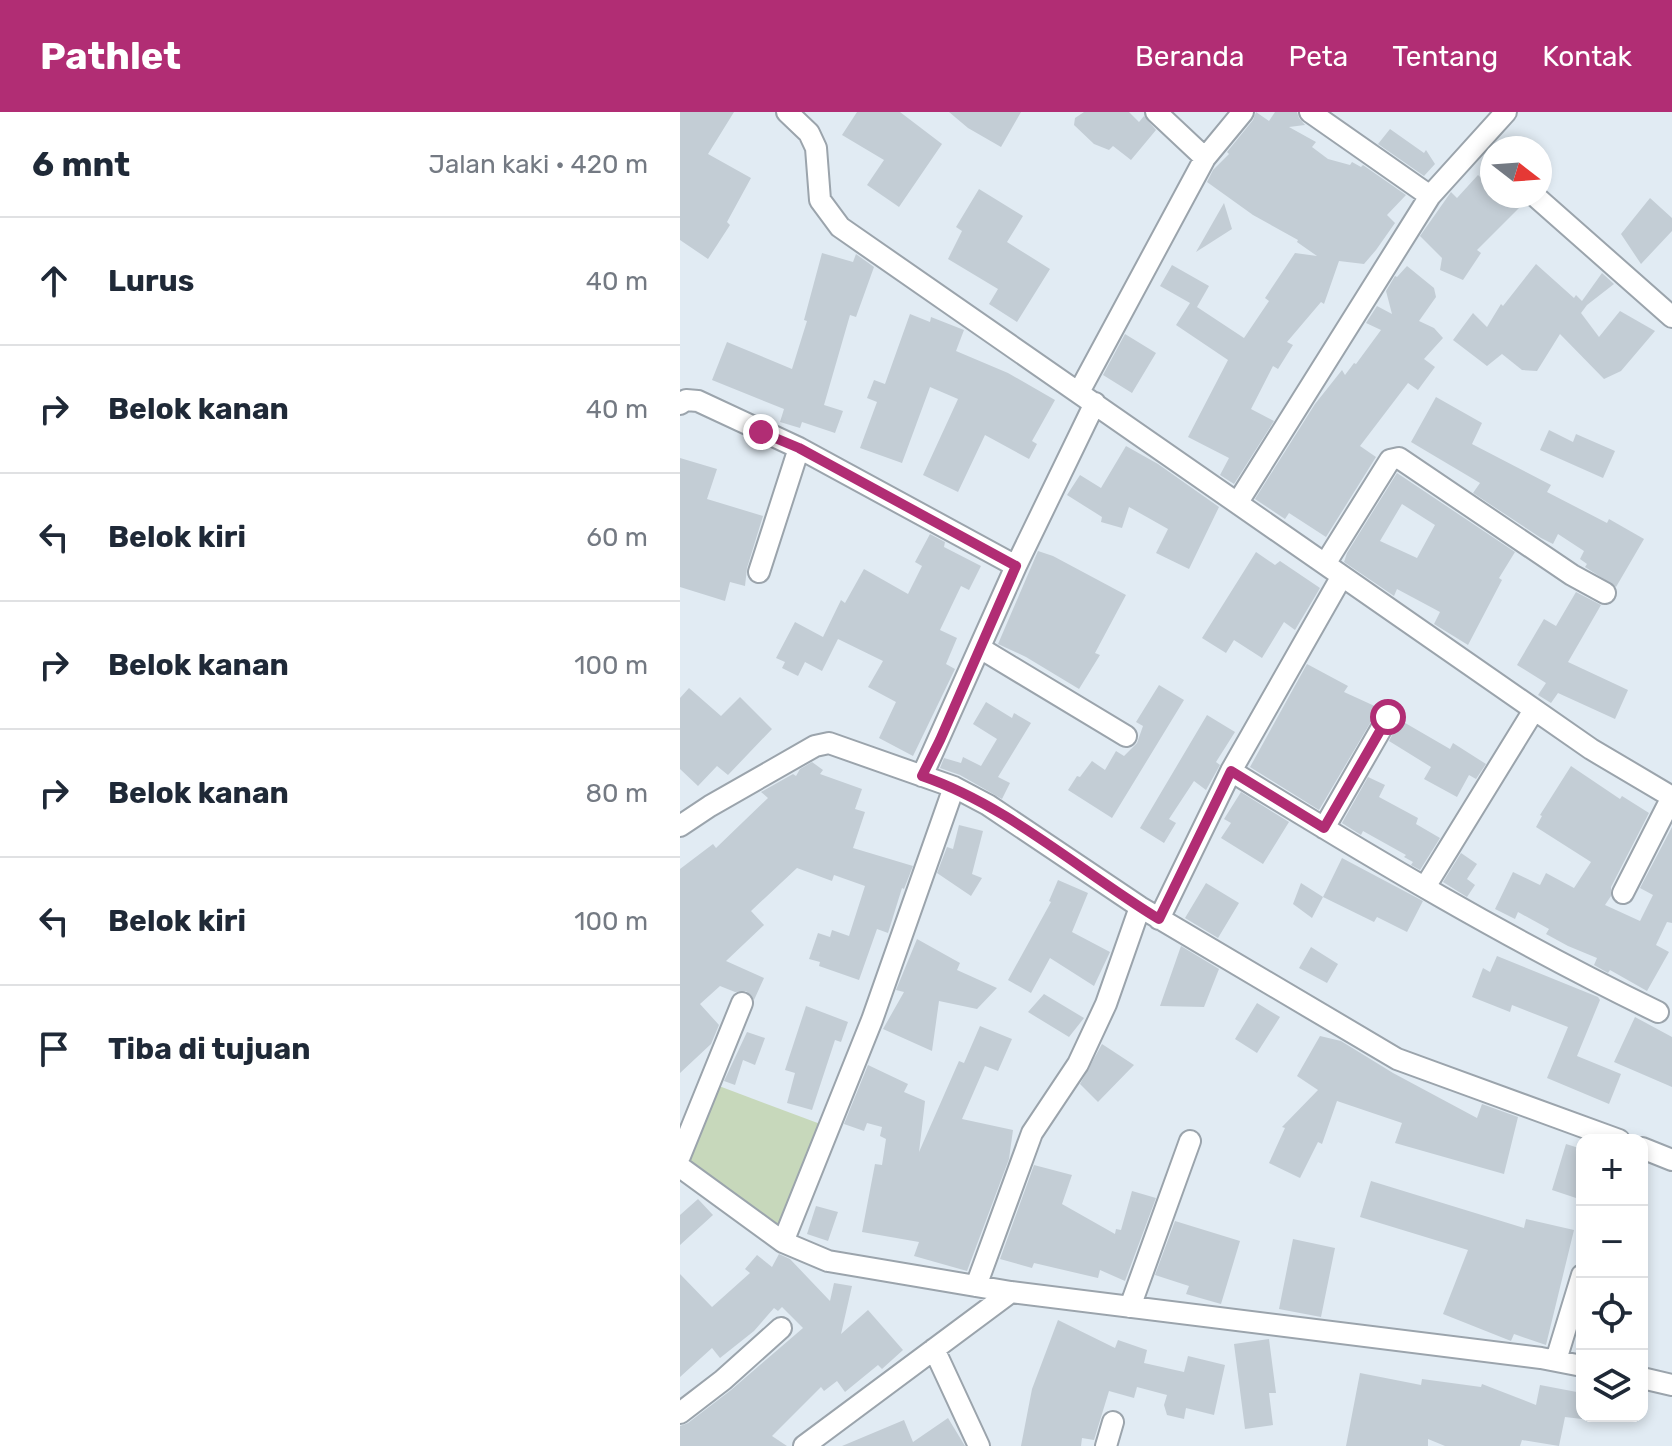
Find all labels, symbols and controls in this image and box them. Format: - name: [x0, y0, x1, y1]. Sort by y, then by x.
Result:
- text: Pathlet: [40, 33, 181, 79]
- text: Beranda: [1135, 40, 1244, 73]
- text: Peta: [1288, 40, 1348, 73]
- text: Tentang: [1392, 40, 1498, 73]
- text: Kontak: [1542, 40, 1632, 73]
- north arrow: [1480, 136, 1552, 208]
- text: 6 mnt: [32, 144, 130, 185]
- text: Jalan kaki · 420 m: [429, 149, 648, 180]
- icon: ahead: [32, 259, 76, 303]
- text: Lurus: [108, 263, 194, 299]
- text: 40 m: [586, 266, 648, 297]
- icon: right: [32, 387, 76, 431]
- text: Belok kanan: [108, 391, 289, 427]
- text: 40 m: [586, 394, 648, 425]
- route end: [743, 414, 779, 450]
- icon: left: [32, 515, 76, 559]
- text: Belok kiri: [108, 519, 246, 555]
- text: 60 m: [586, 522, 648, 553]
- icon: right: [32, 643, 76, 687]
- text: Belok kanan: [108, 647, 289, 683]
- text: 100 m: [574, 650, 648, 681]
- route start: [1370, 699, 1406, 735]
- icon: right: [32, 771, 76, 815]
- text: Belok kanan: [108, 775, 289, 811]
- text: 80 m: [585, 778, 648, 809]
- icon: left: [32, 899, 76, 943]
- text: Belok kiri: [108, 903, 246, 939]
- text: 100 m: [574, 906, 648, 937]
- icon: arrive: [32, 1027, 76, 1071]
- text: Tiba di tujuan: [108, 1031, 310, 1067]
- map controls: [1576, 1134, 1648, 1422]
- button: +: [1576, 1134, 1648, 1206]
- button: −: [1576, 1206, 1648, 1278]
- button: locate: [1576, 1278, 1648, 1350]
- button: layers: [1576, 1350, 1648, 1422]

